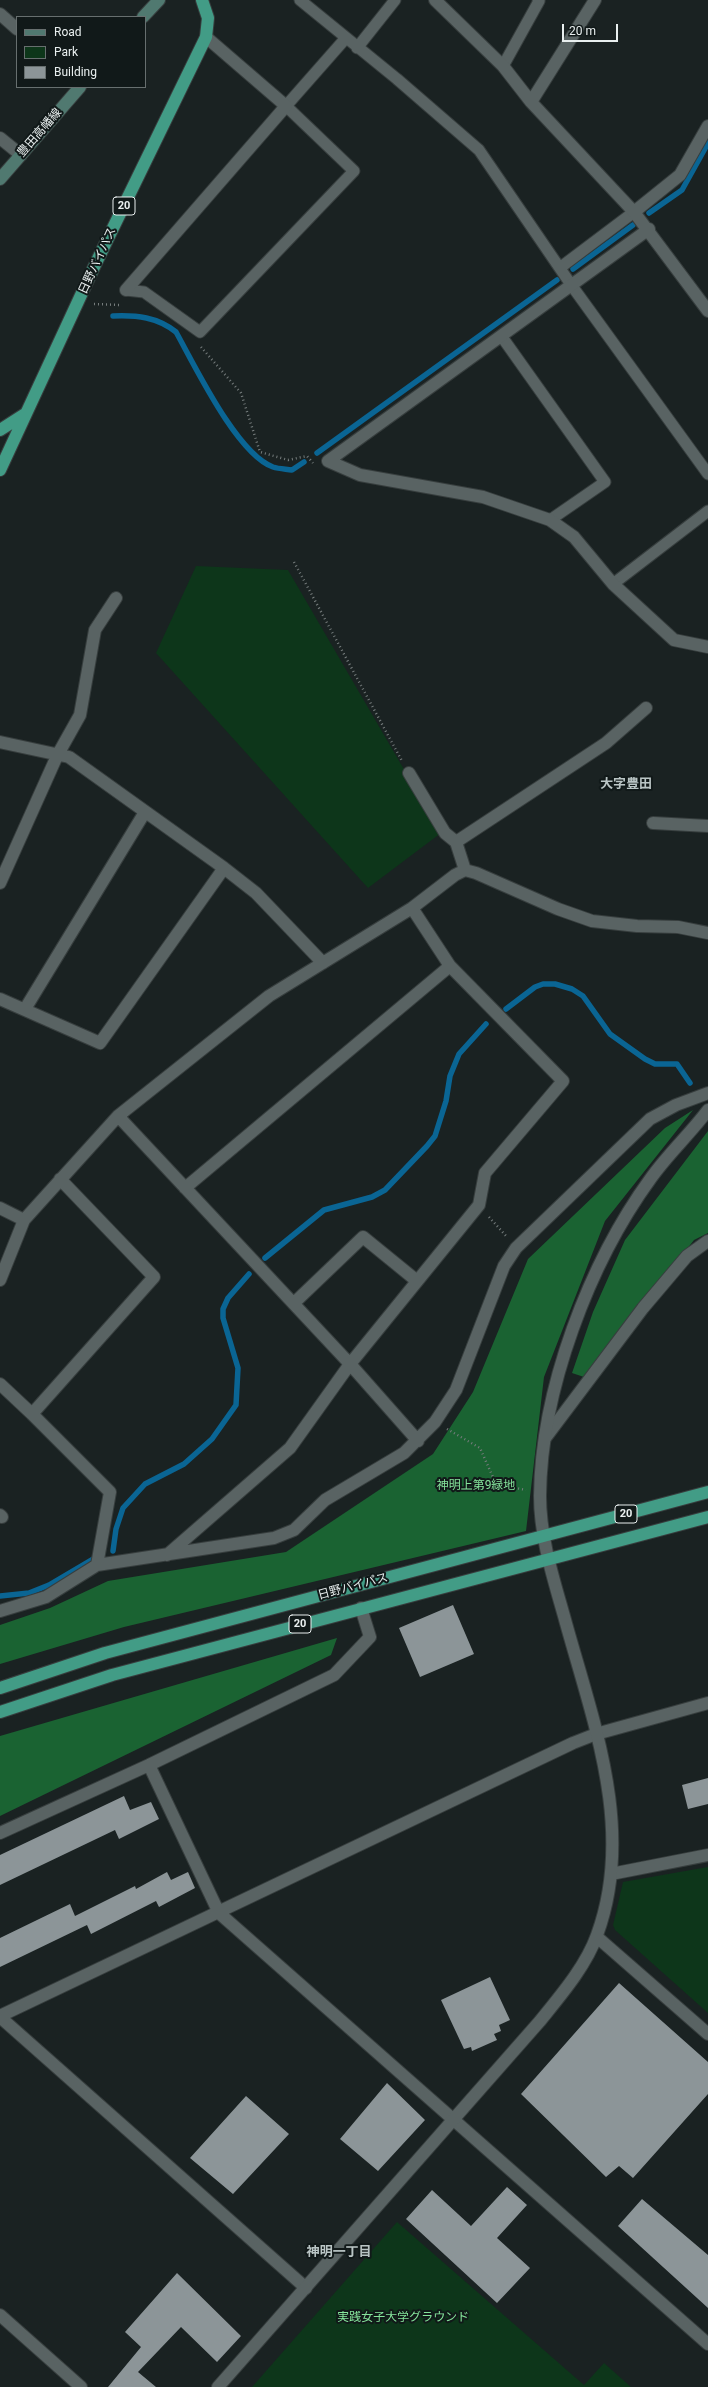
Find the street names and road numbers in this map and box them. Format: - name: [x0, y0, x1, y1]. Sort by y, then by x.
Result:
- street label: 豊田高幡線: [15, 106, 65, 160]
- road number: 20: [113, 197, 135, 215]
- street label: 日野バイパス: [76, 225, 120, 297]
- road number: 20: [615, 1505, 637, 1523]
- street label: 日野バイパス: [316, 1571, 390, 1603]
- road number: 20: [289, 1615, 311, 1633]

